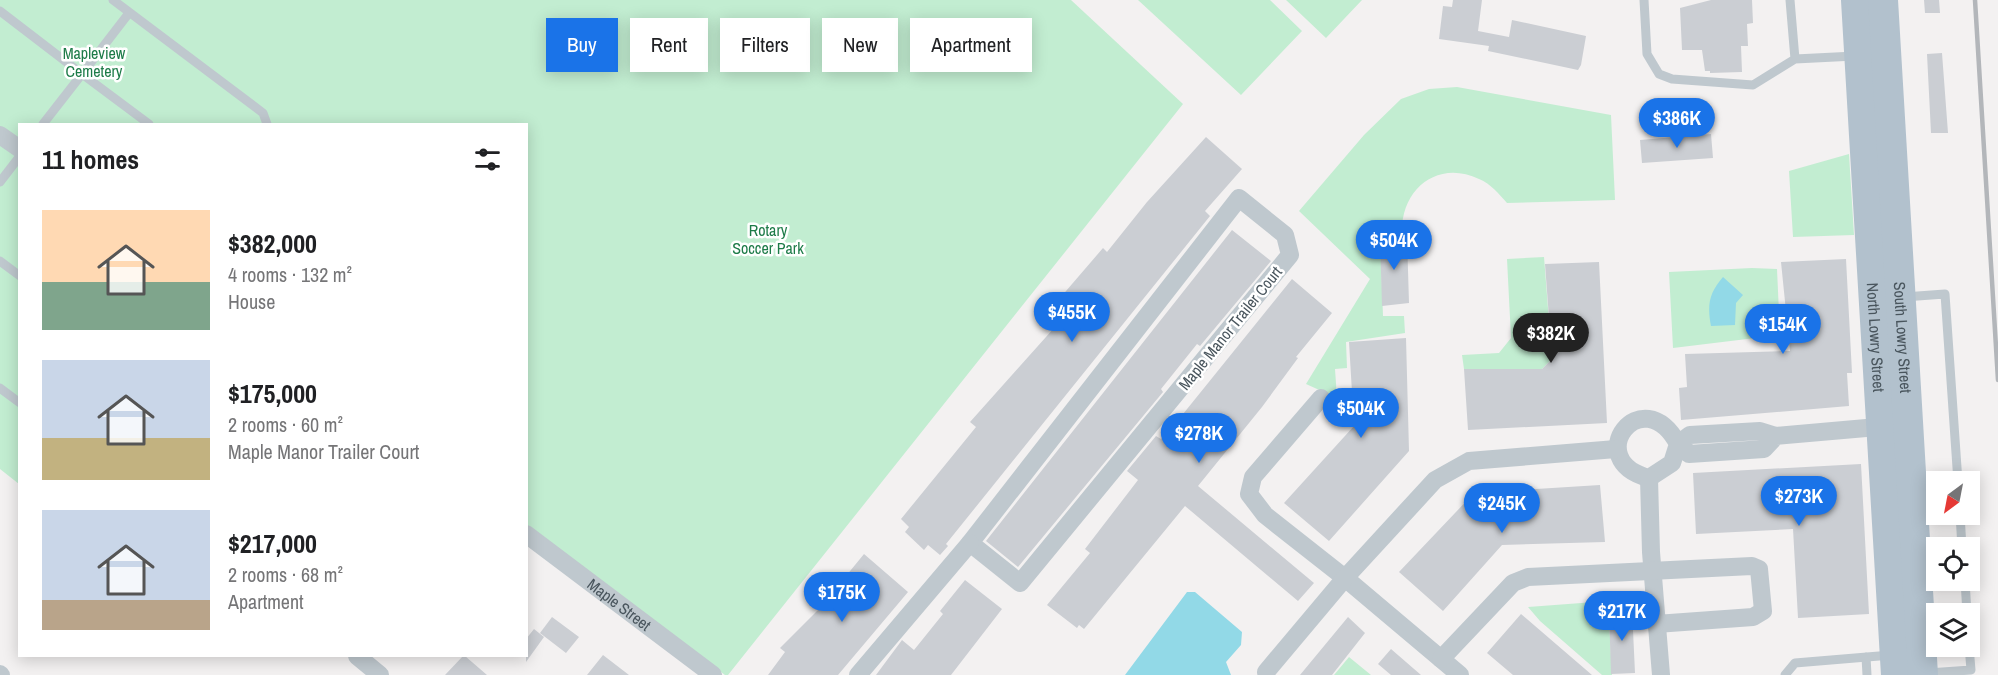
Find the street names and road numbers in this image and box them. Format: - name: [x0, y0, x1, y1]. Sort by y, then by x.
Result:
- street label: Maple Manor Trailer Court: [1173, 261, 1287, 394]
- street label: South Lowry Street: [1889, 281, 1917, 394]
- street label: North Lowry Street: [1862, 282, 1890, 393]
- street label: Maple Street: [583, 573, 656, 636]

